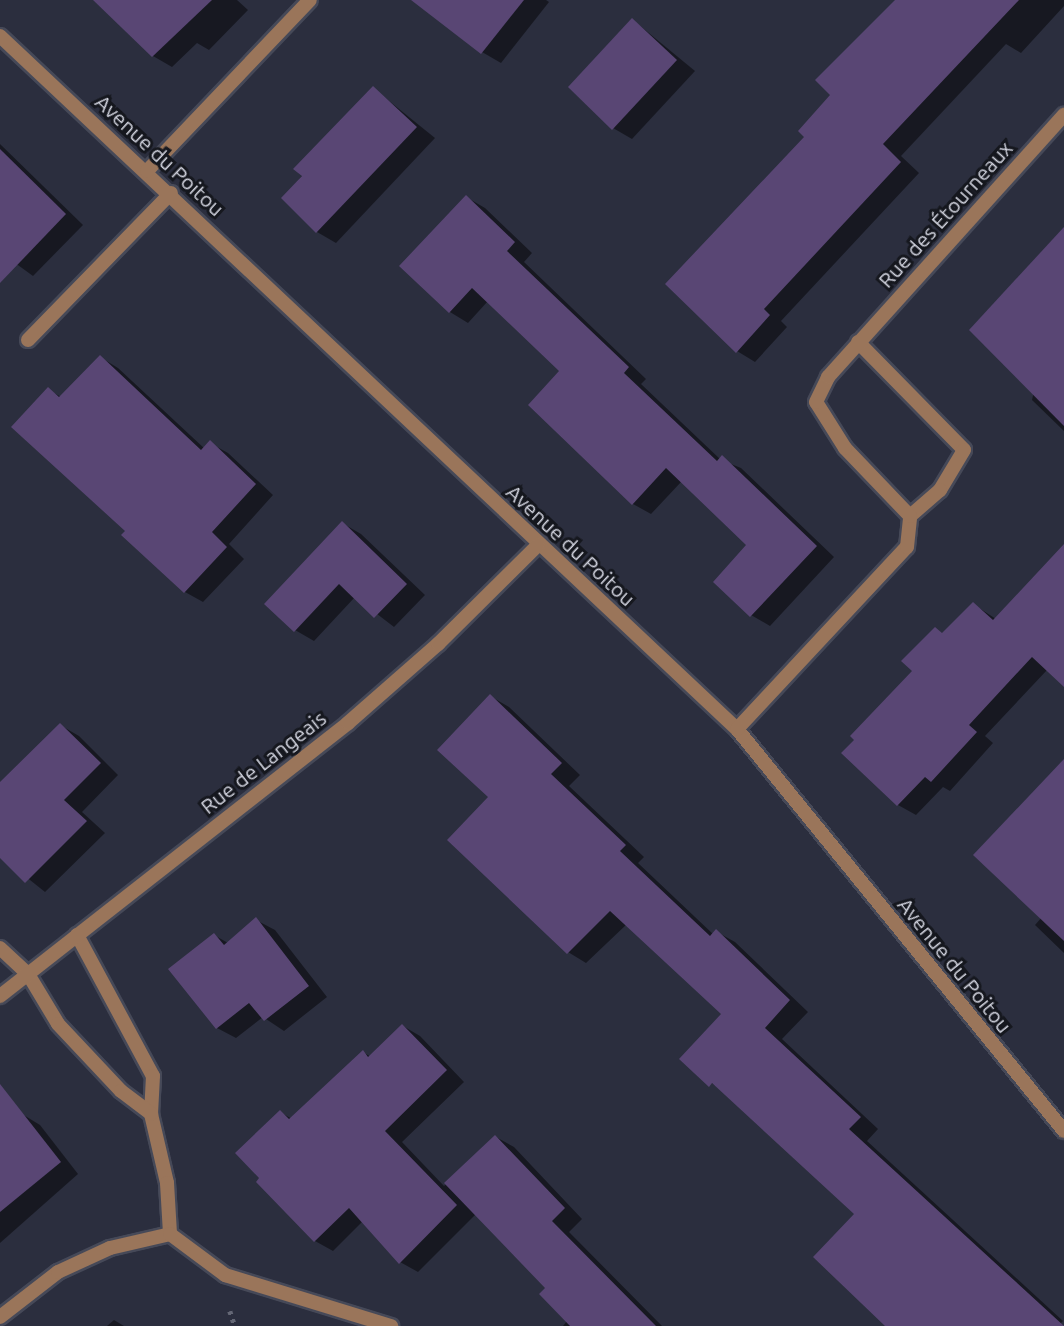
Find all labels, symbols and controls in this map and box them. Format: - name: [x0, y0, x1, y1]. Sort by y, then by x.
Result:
- street label: Avenue du Poitou: [90, 89, 230, 221]
- street label: Rue des Étourneaux: [873, 136, 1017, 292]
- street label: Avenue du Poitou: [501, 479, 641, 611]
- street label: Rue de Langeais: [195, 705, 331, 819]
- street label: Avenue du Poitou: [893, 892, 1017, 1038]

